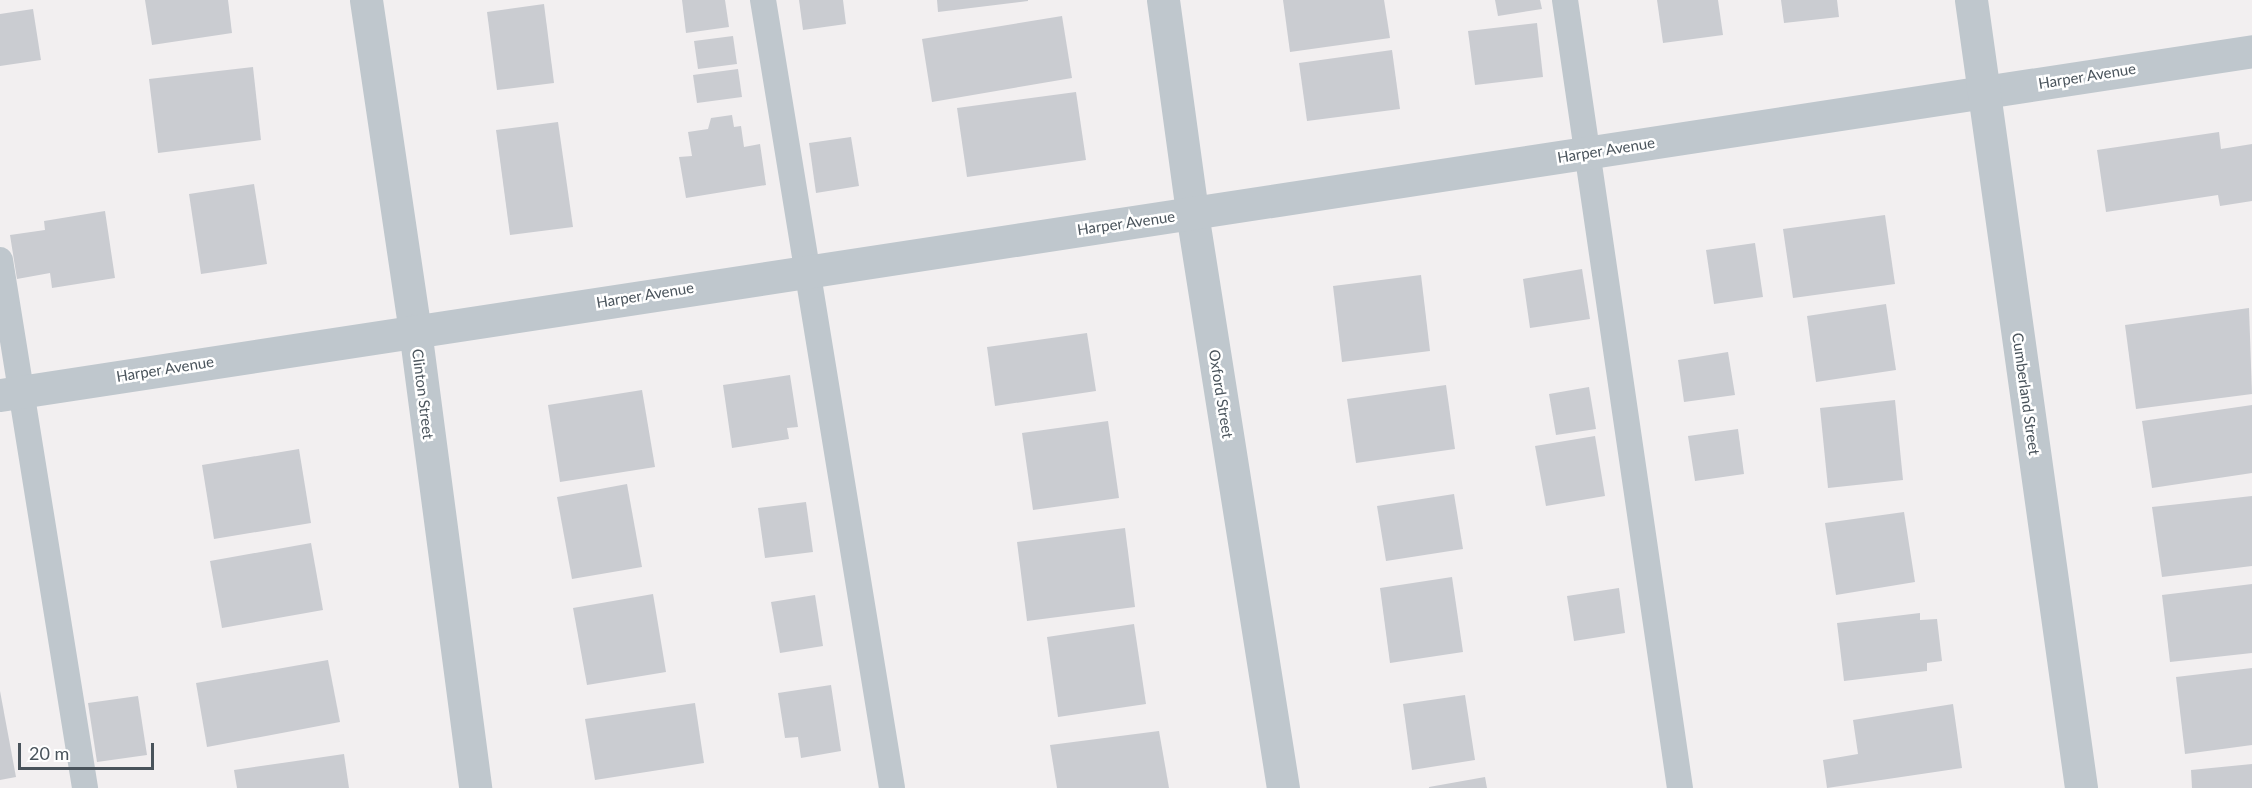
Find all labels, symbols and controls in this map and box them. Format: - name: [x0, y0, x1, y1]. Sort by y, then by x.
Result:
- street label: Harper Avenue: [2036, 59, 2138, 93]
- street label: Harper Avenue: [1555, 133, 1657, 167]
- street label: Harper Avenue: [1076, 207, 1176, 239]
- street label: Harper Avenue: [594, 278, 696, 312]
- street label: Cumberland Street: [2008, 332, 2044, 456]
- street label: Clinton Street: [409, 348, 437, 440]
- street label: Oxford Street: [1205, 348, 1237, 440]
- street label: Harper Avenue: [114, 352, 216, 386]
- scale bar: [21, 731, 158, 769]
- text: 20 m: [29, 742, 69, 764]

